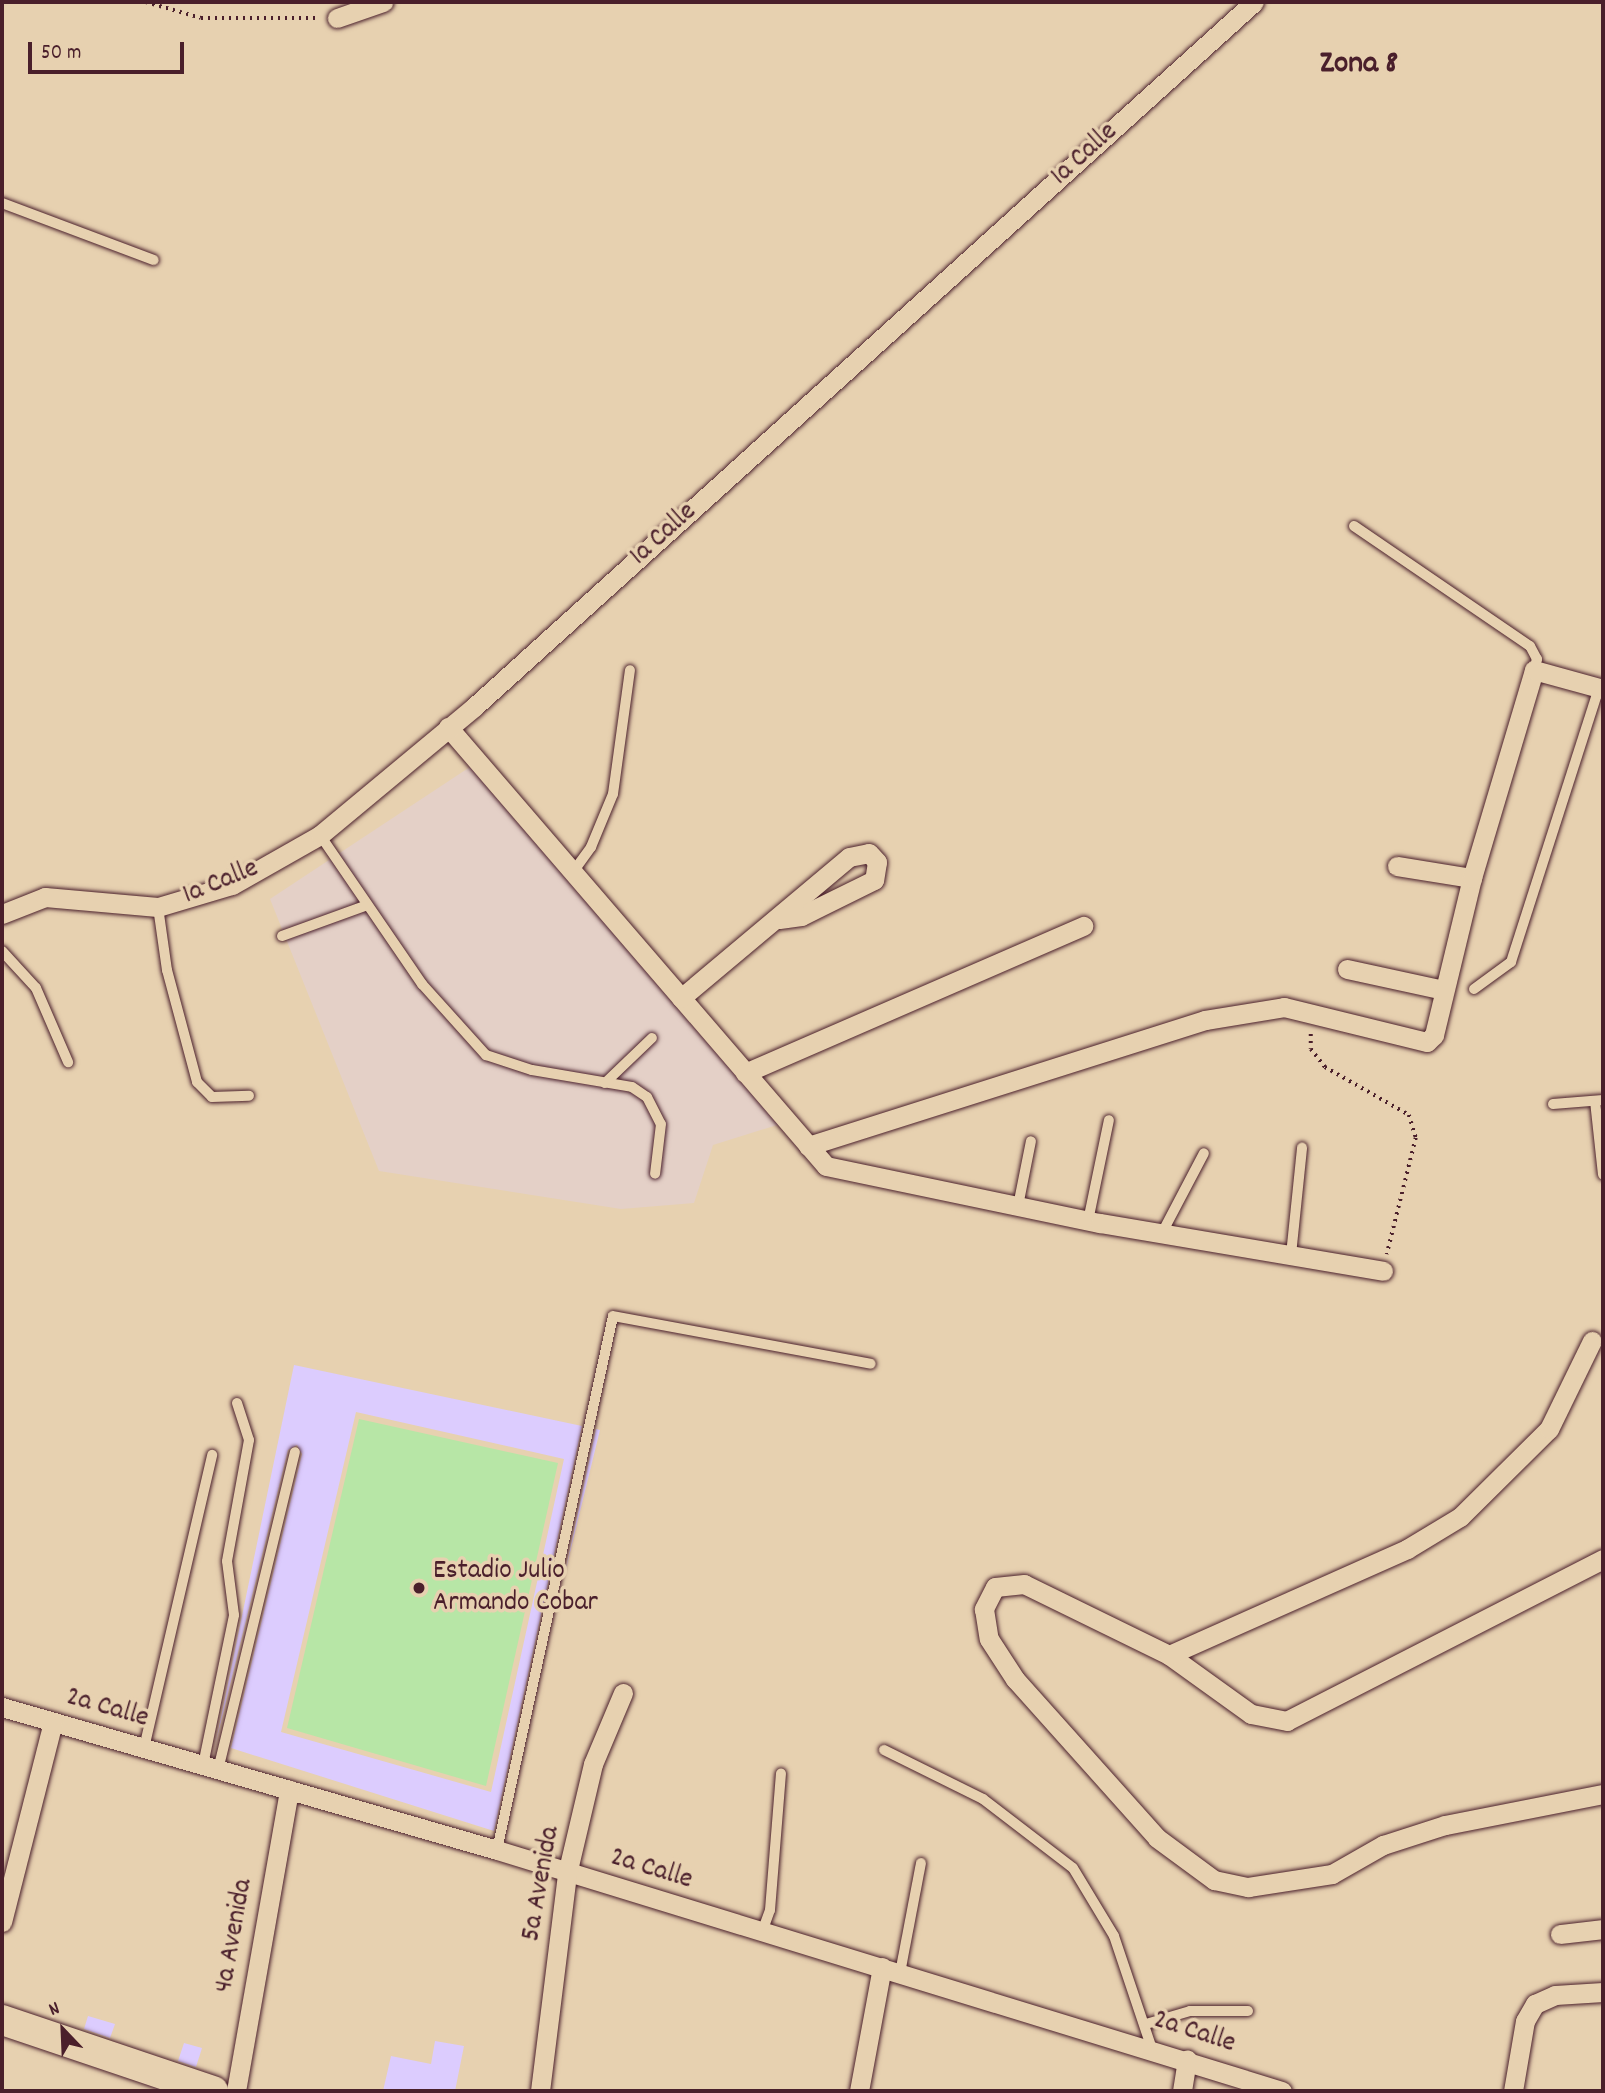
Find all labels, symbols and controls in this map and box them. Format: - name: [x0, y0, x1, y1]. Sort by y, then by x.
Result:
- scale bar: [32, 28, 187, 72]
- text: 50 m: [41, 39, 81, 69]
- district label: Zona 8: [1320, 46, 1398, 84]
- street label: 1a Calle: [1045, 116, 1125, 194]
- street label: 1a Calle: [624, 496, 704, 574]
- street label: 1a Calle: [178, 853, 264, 913]
- place label: Estadio Julio Armando Cobar: [433, 1555, 598, 1621]
- marker: Estadio Julio Armando Cobar: [411, 1580, 427, 1596]
- street label: 2a Calle: [62, 1681, 152, 1737]
- street label: 5a Avenida: [515, 1824, 569, 1944]
- street label: 2a Calle: [606, 1842, 696, 1898]
- street label: 4a Avenida: [208, 1877, 262, 1995]
- north arrow: [28, 1995, 98, 2065]
- text: N: [45, 1996, 64, 2024]
- street label: 2a Calle: [1149, 2004, 1239, 2062]

